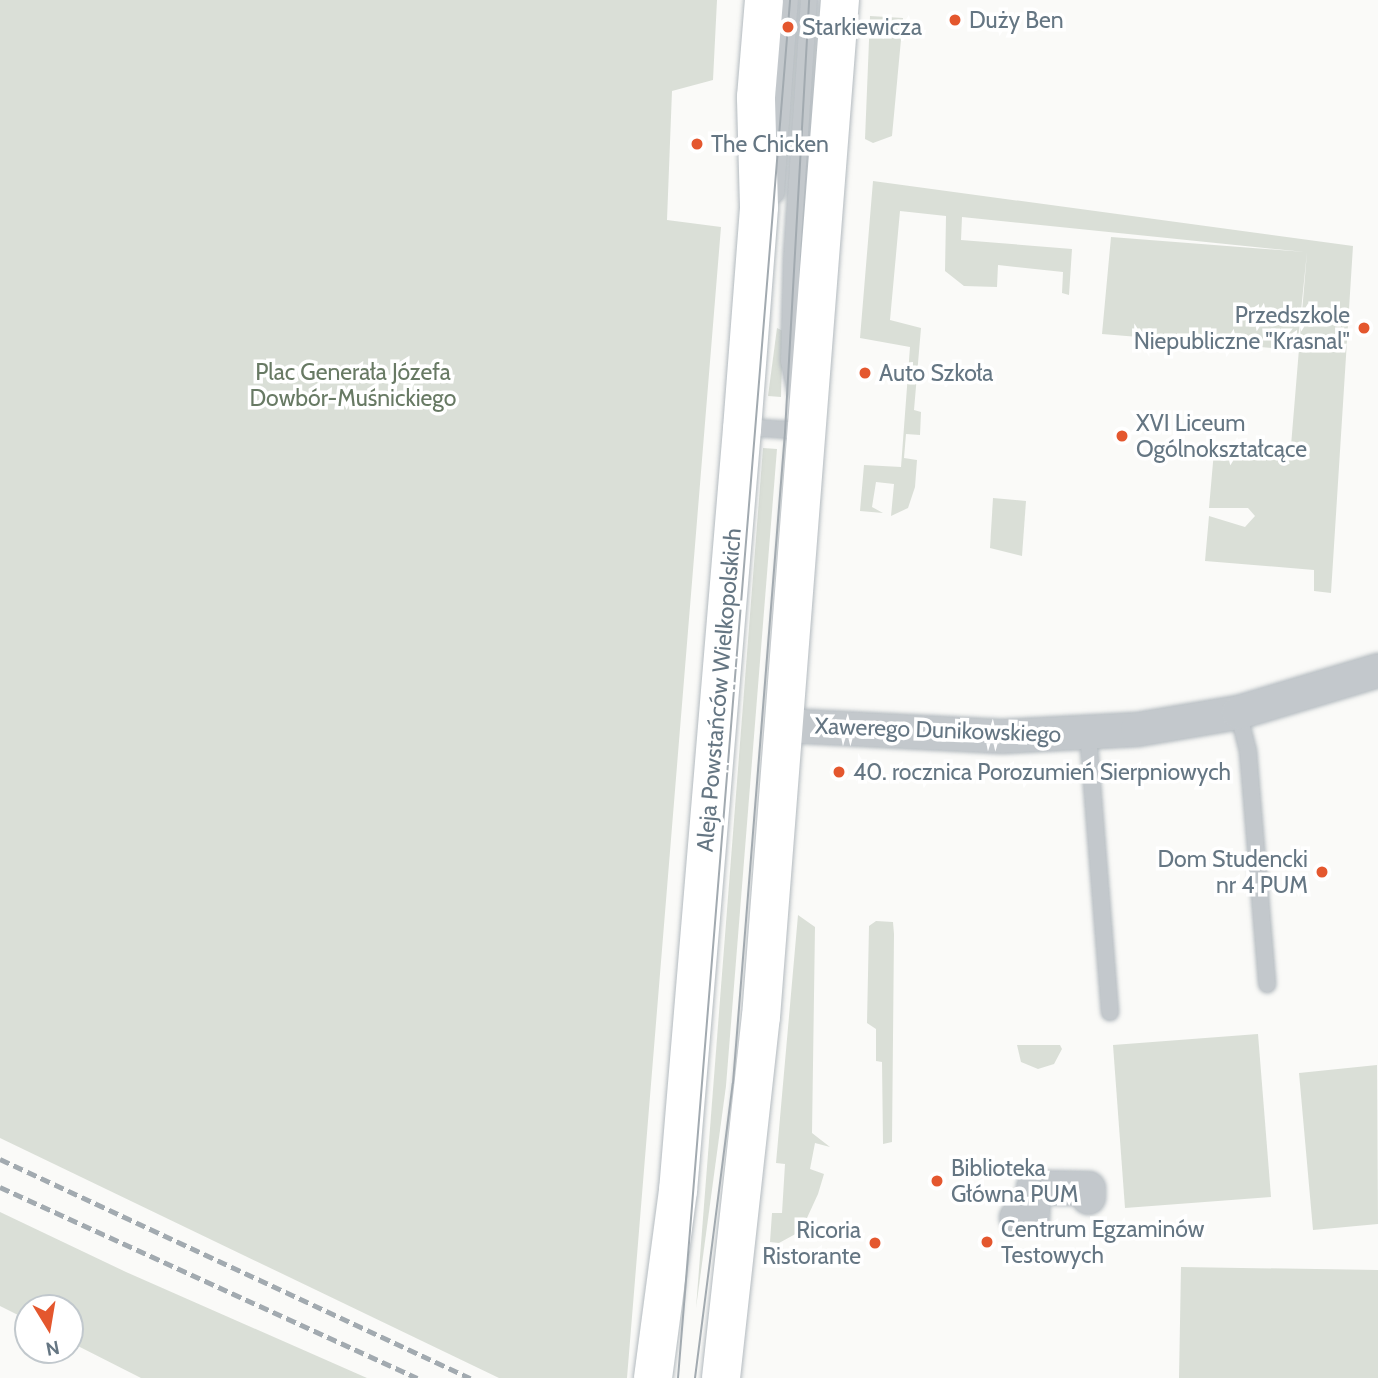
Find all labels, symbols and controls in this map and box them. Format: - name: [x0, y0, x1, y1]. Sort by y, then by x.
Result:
- place label: Duży Ben: [969, 6, 1064, 34]
- marker: Duży Ben: [947, 12, 963, 28]
- place label: Starkiewicza: [802, 13, 922, 41]
- marker: Starkiewicza: [780, 19, 796, 35]
- place label: The Chicken: [711, 130, 829, 158]
- marker: The Chicken: [689, 136, 705, 152]
- place label: Przedszkole Niepubliczne "Krasnal": [1134, 301, 1350, 355]
- marker: Przedszkole Niepubliczne "Krasnal": [1356, 320, 1372, 336]
- park label: Plac Generała Józefa Dowbór-Muśnickiego: [250, 358, 456, 412]
- place label: Auto Szkoła: [879, 359, 993, 387]
- marker: Auto Szkoła: [857, 365, 873, 381]
- place label: XVI Liceum Ogólnokształcące: [1136, 409, 1307, 463]
- marker: XVI Liceum Ogólnokształcące: [1114, 428, 1130, 444]
- street label: Aleja Powstańców Wielkopolskich: [691, 527, 747, 853]
- street label: Xawerego Dunikowskiego: [814, 712, 1062, 748]
- place label: 40. rocznica Porozumień Sierpniowych: [853, 758, 1231, 786]
- marker: 40. rocznica Porozumień Sierpniowych: [831, 764, 847, 780]
- place label: Dom Studencki nr 4 PUM: [1158, 845, 1308, 899]
- marker: Dom Studencki nr 4 PUM: [1314, 864, 1330, 880]
- place label: Biblioteka Główna PUM: [951, 1154, 1078, 1208]
- marker: Biblioteka Główna PUM: [929, 1173, 945, 1189]
- place label: Centrum Egzaminów Testowych: [1001, 1215, 1205, 1269]
- place label: Ricoria Ristorante: [762, 1216, 861, 1270]
- marker: Centrum Egzaminów Testowych: [979, 1234, 995, 1250]
- marker: Ricoria Ristorante: [867, 1235, 883, 1251]
- north arrow: [14, 1294, 84, 1364]
- text: N: [44, 1336, 62, 1361]

